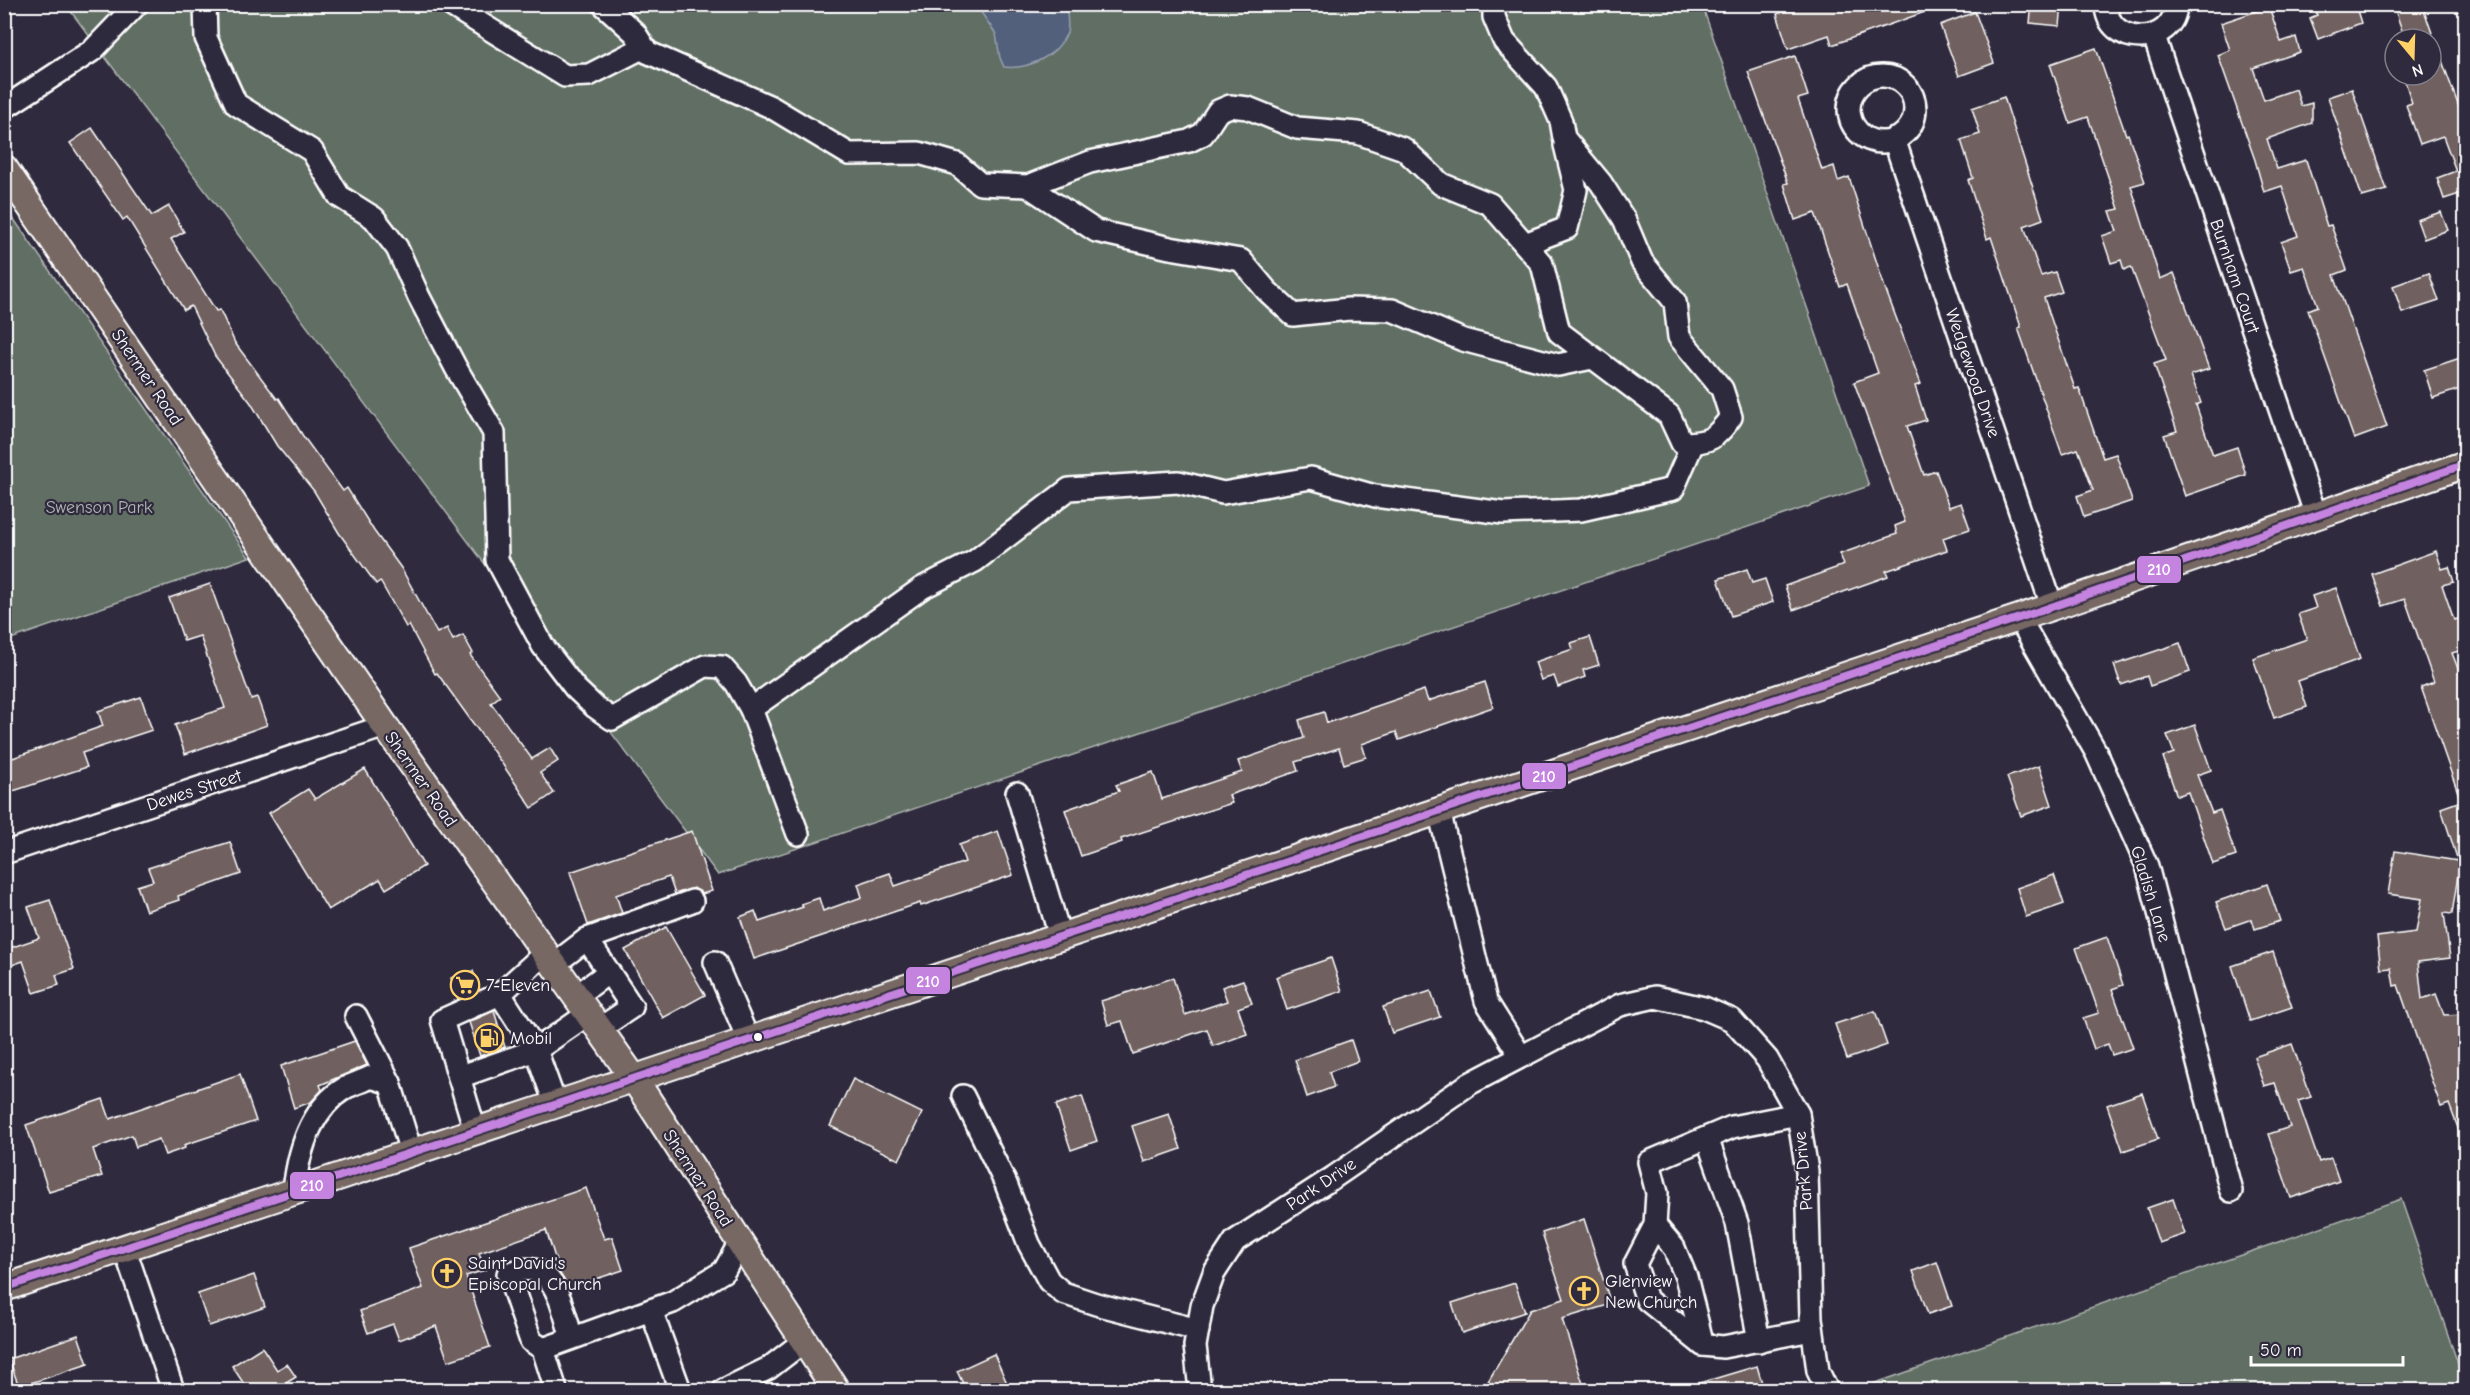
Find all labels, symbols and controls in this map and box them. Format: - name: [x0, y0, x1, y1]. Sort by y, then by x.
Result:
- north arrow: [2383, 27, 2443, 87]
- text: N: [2410, 60, 2425, 80]
- street label: Burnham Court: [2205, 216, 2264, 337]
- street label: Wedgewood Drive: [1941, 306, 2004, 441]
- street label: Shermer Road: [107, 325, 187, 429]
- park label: Swenson Park: [46, 497, 153, 518]
- line badge: 210: [2136, 555, 2182, 584]
- text: 210: [2147, 561, 2171, 579]
- street label: Shermer Road: [380, 728, 461, 831]
- line badge: 210: [1521, 762, 1567, 790]
- street label: Dewes Street: [144, 765, 245, 816]
- text: 210: [1532, 768, 1556, 786]
- street label: Gladish Lane: [2126, 843, 2175, 945]
- line badge: 210: [905, 966, 951, 995]
- supermarket icon: 7-Eleven: [449, 969, 481, 1001]
- text: 210: [916, 973, 940, 991]
- place label: 7-Eleven: [486, 975, 550, 996]
- fuel station icon: Mobil: [473, 1022, 505, 1054]
- place label: Mobil: [510, 1028, 552, 1049]
- unlabelled marker: [752, 1031, 764, 1043]
- street label: Shermer Road: [658, 1126, 737, 1231]
- street label: Park Drive: [1790, 1131, 1817, 1211]
- street label: Park Drive: [1283, 1154, 1360, 1215]
- line badge: 210: [289, 1171, 335, 1200]
- text: 210: [300, 1177, 324, 1195]
- place label: Saint David's Episcopal Church: [468, 1253, 602, 1295]
- church icon: Saint David's Episcopal Church: [431, 1257, 463, 1289]
- place label: Glenview New Church: [1605, 1271, 1697, 1313]
- church icon: Glenview New Church: [1568, 1275, 1600, 1307]
- scale bar: [2251, 1329, 2402, 1367]
- text: 50 m: [2260, 1340, 2302, 1361]

